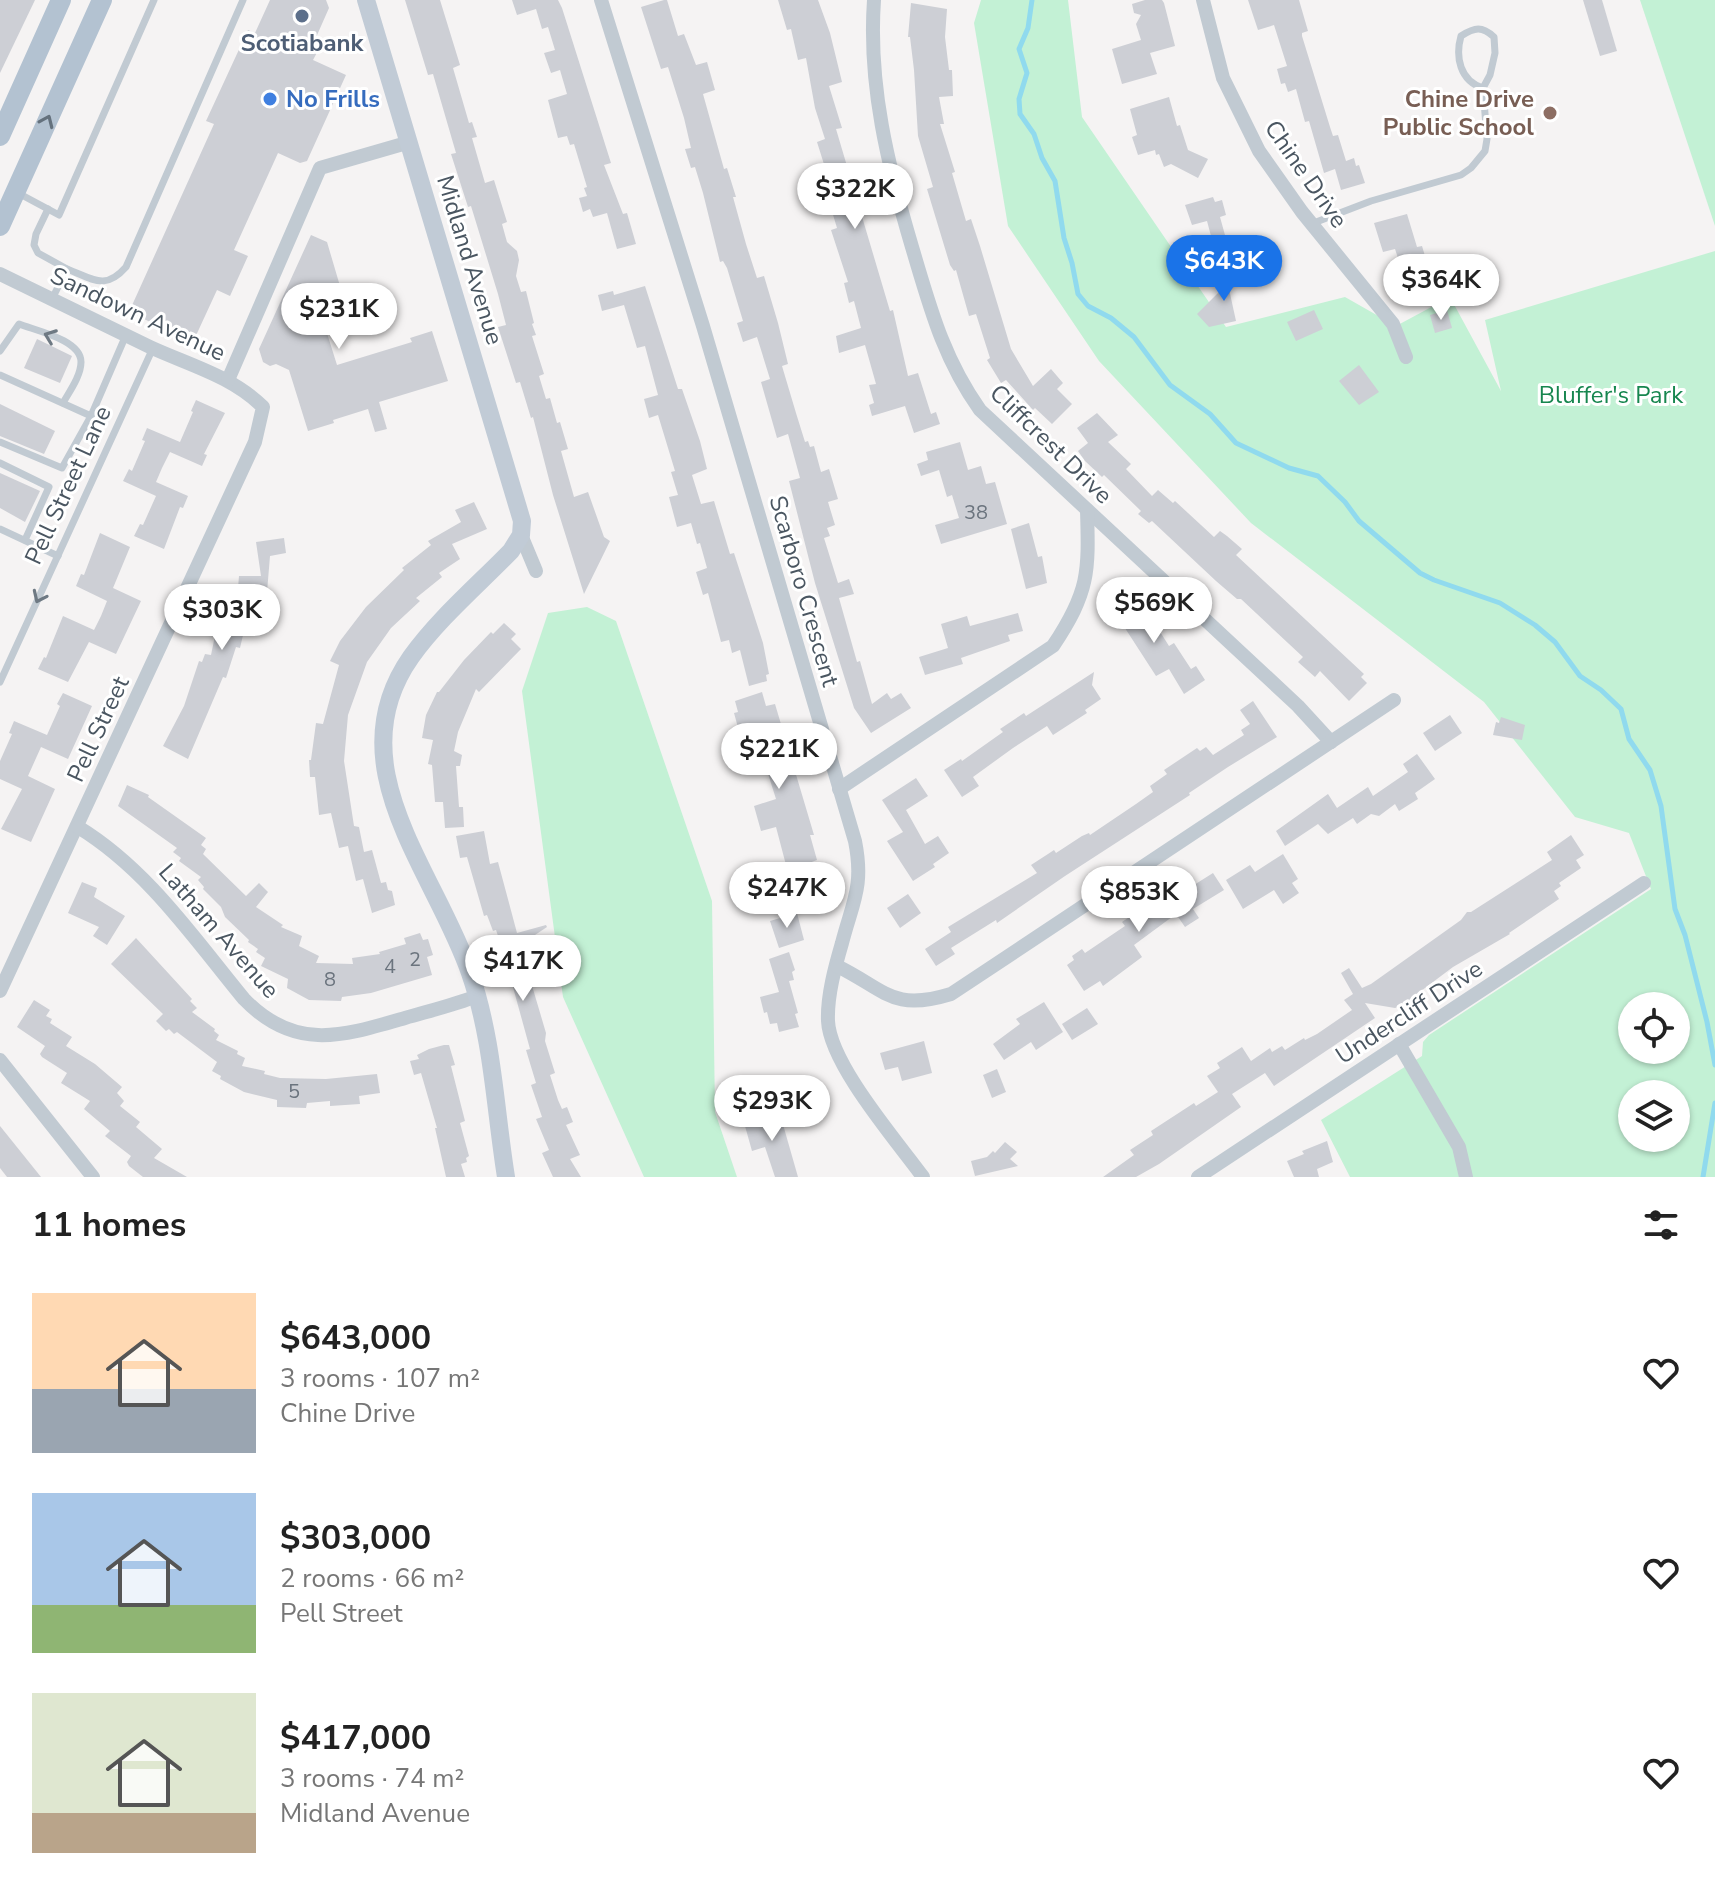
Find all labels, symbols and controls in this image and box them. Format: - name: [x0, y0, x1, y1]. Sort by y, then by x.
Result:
- marker: Scotiabank: [293, 7, 311, 25]
- place label: Scotiabank: [241, 27, 365, 59]
- place label: No Frills: [286, 83, 380, 115]
- place label: Chine Drive Public School: [1383, 83, 1534, 143]
- marker: No Frills: [261, 90, 279, 108]
- marker: Chine Drive Public School: [1541, 104, 1559, 122]
- street label: Chine Drive: [1257, 114, 1355, 234]
- one-way arrow: [38, 115, 54, 129]
- pin: $322K: [799, 163, 911, 231]
- street label: Midland Avenue: [429, 171, 511, 349]
- text: $322K: [815, 171, 895, 206]
- pin: $643K: [1168, 235, 1280, 303]
- text: $643K: [1184, 243, 1264, 278]
- pin: $364K: [1385, 254, 1497, 322]
- street label: Sandown Avenue: [45, 259, 231, 369]
- text: $364K: [1401, 262, 1481, 297]
- pin: $231K: [283, 283, 395, 351]
- text: $231K: [299, 291, 379, 326]
- one-way arrow: [44, 329, 58, 346]
- street label: Cliffcrest Drive: [983, 377, 1119, 511]
- park label: Bluffer's Park: [1539, 379, 1684, 411]
- street label: Pell Street Lane: [17, 400, 119, 570]
- street label: Scarboro Crescent: [761, 492, 847, 691]
- house number: 38: [964, 499, 988, 526]
- pin: $569K: [1098, 577, 1210, 645]
- pin: $303K: [166, 584, 278, 652]
- text: $569K: [1114, 585, 1194, 620]
- one-way arrow: [33, 589, 49, 604]
- text: $303K: [182, 592, 262, 627]
- street label: Pell Street: [60, 670, 137, 787]
- pin: $221K: [723, 723, 835, 791]
- text: $221K: [739, 731, 819, 766]
- street label: Latham Avenue: [152, 857, 286, 1005]
- pin: $247K: [731, 862, 843, 930]
- pin: $853K: [1083, 866, 1195, 934]
- text: $247K: [747, 870, 827, 905]
- text: $853K: [1099, 874, 1179, 909]
- pin: $417K: [467, 935, 579, 1003]
- text: $417K: [483, 943, 563, 978]
- house number: 2: [409, 946, 421, 973]
- house number: 4: [384, 953, 396, 980]
- street label: Undercliff Drive: [1330, 953, 1488, 1071]
- house number: 8: [324, 966, 336, 993]
- map controls: [1618, 992, 1690, 1152]
- button: locate: [1618, 992, 1690, 1064]
- pin: $293K: [716, 1075, 828, 1143]
- house number: 5: [288, 1078, 300, 1105]
- button: layers: [1618, 1080, 1690, 1152]
- text: $293K: [732, 1083, 812, 1118]
- text: 11 homes: [32, 1202, 186, 1248]
- icon: filters: [1639, 1203, 1683, 1247]
- text: $643,000: [280, 1315, 431, 1361]
- icon: home: [96, 1325, 192, 1421]
- icon: heart: [1639, 1351, 1683, 1395]
- text: 3 rooms · 107 m²: [280, 1361, 480, 1396]
- text: Chine Drive: [280, 1396, 415, 1431]
- text: $303,000: [280, 1515, 431, 1561]
- icon: home: [96, 1525, 192, 1621]
- icon: heart: [1639, 1551, 1683, 1595]
- text: 2 rooms · 66 m²: [280, 1561, 464, 1596]
- text: Pell Street: [280, 1596, 403, 1631]
- text: $417,000: [280, 1715, 431, 1761]
- icon: home: [96, 1725, 192, 1821]
- icon: heart: [1639, 1751, 1683, 1795]
- text: 3 rooms · 74 m²: [280, 1761, 464, 1796]
- text: Midland Avenue: [280, 1796, 470, 1831]

